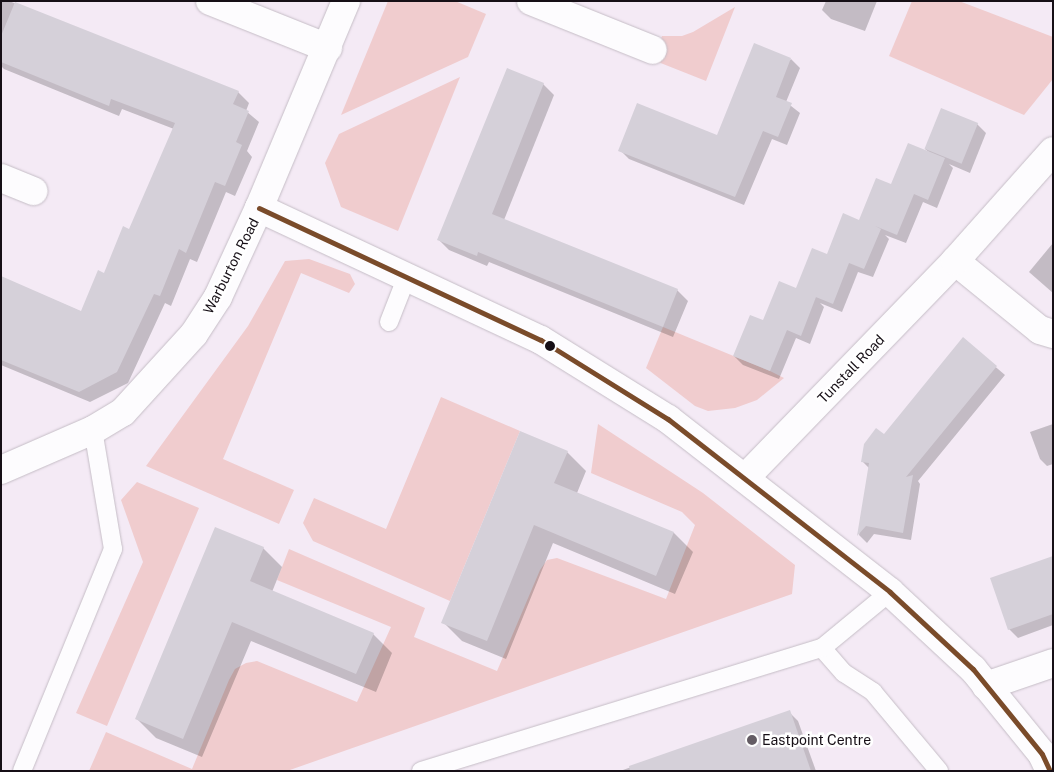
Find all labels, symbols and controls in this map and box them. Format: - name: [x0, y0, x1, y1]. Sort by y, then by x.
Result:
- street label: Warburton Road: [200, 215, 262, 317]
- street label: Tunstall Road: [814, 331, 888, 407]
- unlabelled marker: [545, 341, 555, 351]
- place label: Eastpoint Centre: [762, 732, 871, 748]
- marker: Eastpoint Centre: [746, 734, 758, 746]

